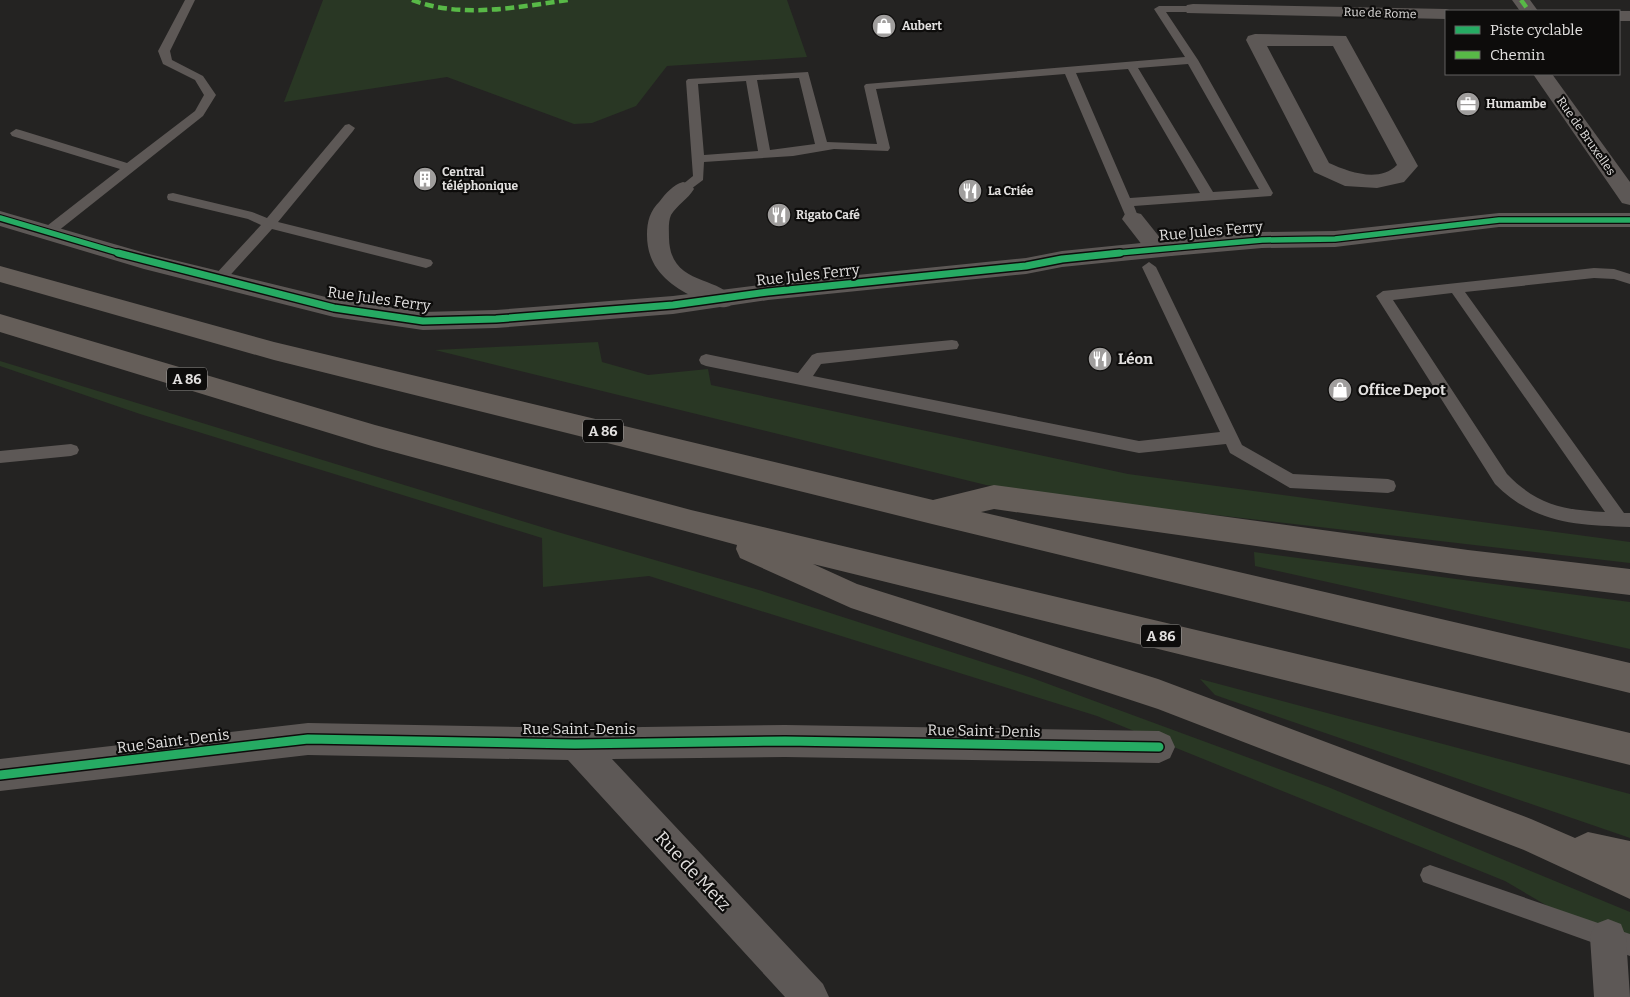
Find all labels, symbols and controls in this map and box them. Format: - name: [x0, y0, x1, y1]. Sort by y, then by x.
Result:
- street label: Rue de Rome: [1343, 5, 1417, 21]
- legend: [1445, 10, 1620, 75]
- shop icon: Aubert: [871, 13, 897, 39]
- place label: Aubert: [902, 19, 942, 33]
- text: Piste cyclable: [1490, 21, 1583, 39]
- text: Chemin: [1490, 46, 1546, 64]
- office icon: Humambe: [1455, 91, 1481, 117]
- street label: Rue de Bruxelles: [1554, 94, 1618, 178]
- place label: Humambe: [1486, 97, 1547, 111]
- place label: Central téléphonique: [442, 165, 518, 193]
- building icon: Central téléphonique: [412, 166, 438, 192]
- restaurant icon: La Criée: [957, 178, 983, 204]
- place label: La Criée: [988, 184, 1034, 198]
- restaurant icon: Rigato Café: [766, 202, 792, 228]
- place label: Rigato Café: [796, 208, 860, 222]
- street label: Rue Jules Ferry: [1158, 217, 1264, 244]
- street label: Rue Jules Ferry: [755, 261, 861, 289]
- street label: Rue Jules Ferry: [326, 283, 432, 315]
- restaurant icon: Léon: [1087, 346, 1113, 372]
- place label: Léon: [1118, 350, 1153, 368]
- road number: A 86: [167, 368, 207, 390]
- shop icon: Office Depot: [1327, 377, 1353, 403]
- place label: Office Depot: [1358, 381, 1446, 399]
- road number: A 86: [583, 420, 623, 442]
- road number: A 86: [1141, 624, 1181, 648]
- street label: Rue Saint-Denis: [522, 720, 636, 738]
- street label: Rue Saint-Denis: [927, 721, 1041, 741]
- street label: Rue Saint-Denis: [116, 725, 230, 757]
- street label: Rue de Metz: [651, 827, 735, 915]

